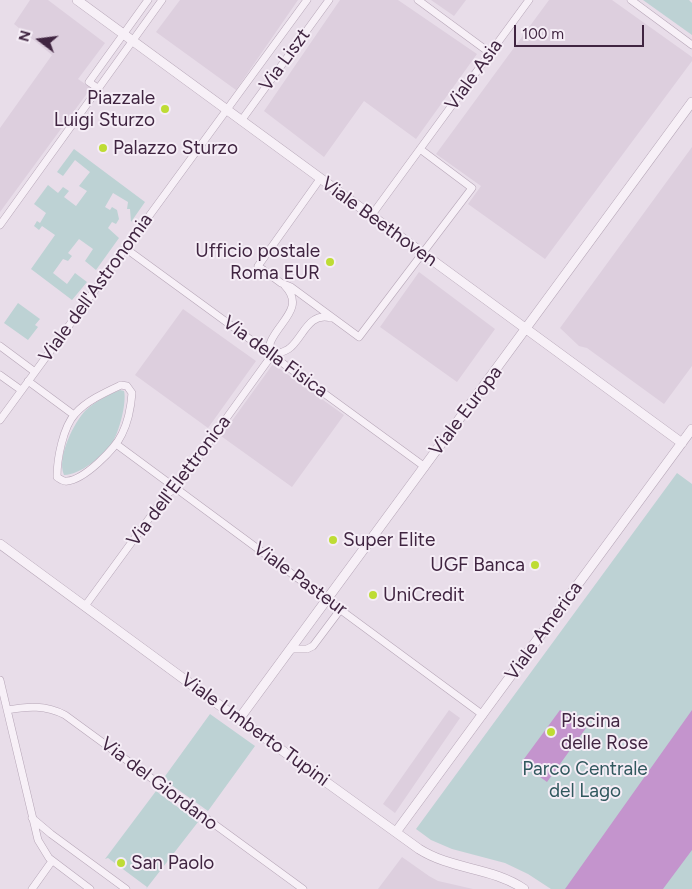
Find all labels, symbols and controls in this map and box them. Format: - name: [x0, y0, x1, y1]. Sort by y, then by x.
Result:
- north arrow: [15, 15, 65, 65]
- scale bar: [517, 15, 647, 47]
- street label: Via Liszt: [255, 24, 315, 96]
- text: 100 m: [522, 25, 564, 43]
- text: N: [15, 29, 35, 43]
- street label: Viale Asia: [441, 35, 507, 115]
- place label: Piazzale Luigi Sturzo: [54, 87, 155, 131]
- marker: Piazzale Luigi Sturzo: [159, 103, 171, 115]
- place label: Palazzo Sturzo: [113, 137, 238, 159]
- marker: Palazzo Sturzo: [97, 142, 109, 154]
- street label: Viale Beethoven: [316, 172, 442, 272]
- street label: Viale dell'Astronomia: [34, 209, 158, 367]
- place label: Ufficio postale Roma EUR: [195, 240, 320, 284]
- marker: Ufficio postale Roma EUR: [324, 256, 336, 268]
- street label: Via della Fisica: [218, 311, 332, 403]
- street label: Viale Europa: [425, 362, 507, 460]
- street label: Via dell'Elettronica: [122, 411, 236, 551]
- place label: Super Elite: [343, 529, 435, 551]
- marker: Super Elite: [327, 534, 339, 546]
- street label: Viale Pasteur: [249, 537, 351, 621]
- place label: UGF Banca: [430, 554, 525, 576]
- marker: UGF Banca: [529, 559, 541, 571]
- street label: Viale America: [500, 577, 588, 685]
- place label: UniCredit: [383, 584, 465, 606]
- marker: UniCredit: [367, 589, 379, 601]
- street label: Viale Umberto Tupini: [176, 669, 334, 791]
- place label: Piscina delle Rose: [561, 710, 648, 754]
- marker: Piscina delle Rose: [545, 726, 557, 738]
- street label: Via del Giordano: [96, 732, 222, 836]
- park label: Parco Centrale del Lago: [522, 758, 648, 802]
- place label: San Paolo: [131, 852, 214, 874]
- marker: San Paolo: [115, 857, 127, 869]

